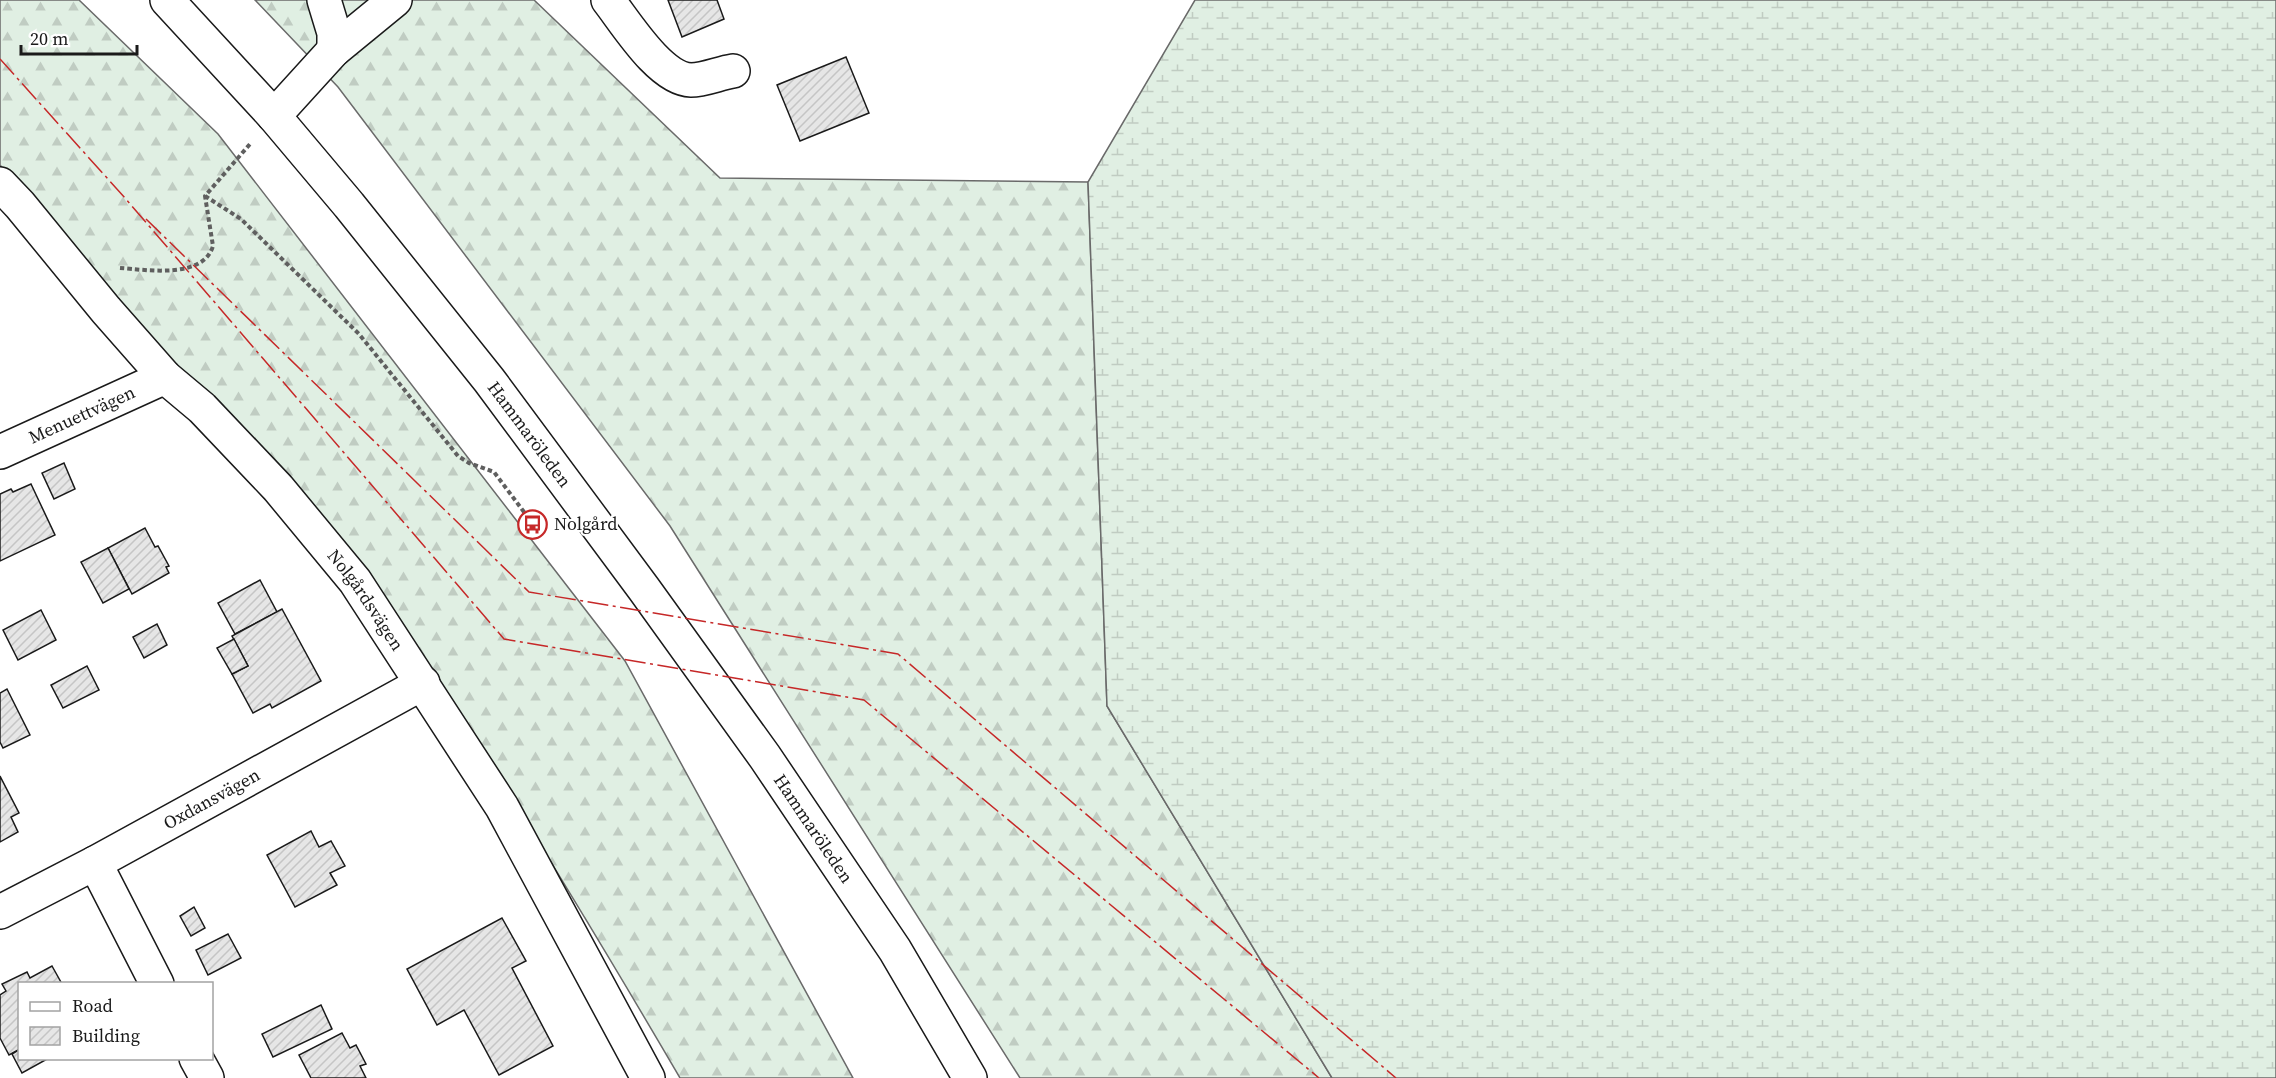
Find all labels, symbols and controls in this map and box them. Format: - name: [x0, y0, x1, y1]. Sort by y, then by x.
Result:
- scale bar: [21, 18, 136, 56]
- text: 20 m: [30, 26, 68, 51]
- street label: Hammaröleden: [482, 376, 577, 492]
- street label: Menuettvägen: [24, 379, 139, 449]
- bus stop icon: Nolgård: [517, 508, 549, 540]
- place label: Nolgård: [554, 511, 618, 536]
- street label: Nolgårdsvägen: [322, 544, 410, 655]
- street label: Oxdansvägen: [159, 762, 264, 835]
- street label: Hammaröleden: [768, 769, 859, 888]
- legend: [18, 982, 213, 1060]
- text: Road: [72, 993, 113, 1018]
- text: Building: [72, 1023, 140, 1048]

